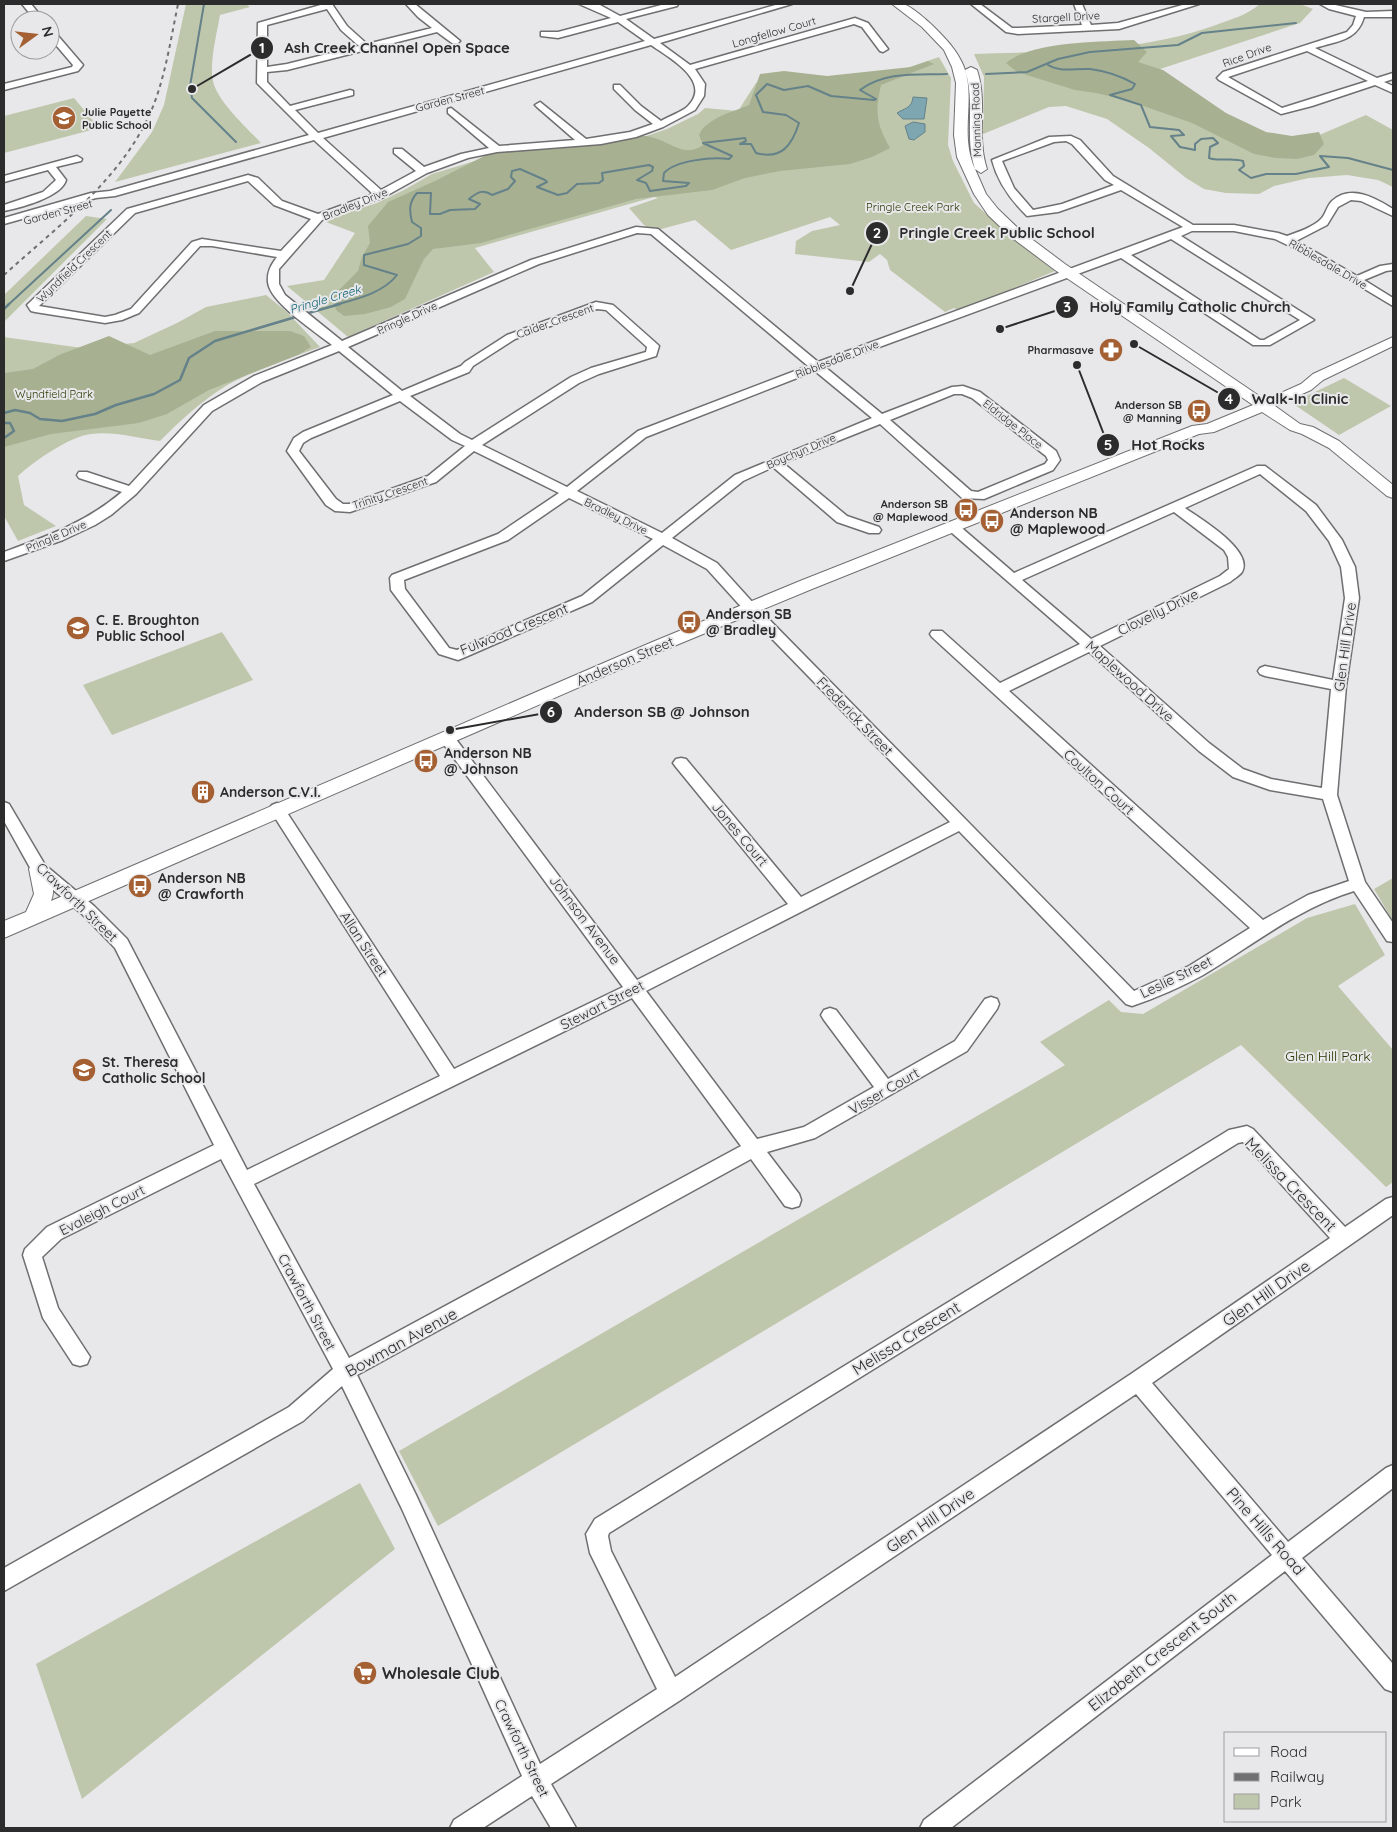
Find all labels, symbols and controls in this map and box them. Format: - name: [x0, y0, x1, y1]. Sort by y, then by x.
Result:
- street label: Stargell Drive: [1032, 8, 1100, 26]
- north arrow: [10, 10, 60, 60]
- street label: Longfellow Court: [731, 13, 818, 51]
- text: N: [38, 24, 58, 39]
- callout: Ash Creek Channel Open Space: [249, 33, 520, 63]
- text: 1: [259, 38, 265, 57]
- text: Ash Creek Channel Open Space: [284, 38, 510, 57]
- street label: Rice Drive: [1221, 40, 1273, 70]
- street label: Garden Street: [414, 83, 486, 115]
- street label: Manning Road: [968, 83, 984, 157]
- school or university icon: Julie Payette Public School: [51, 105, 77, 131]
- place label: Julie Payette Public School: [82, 105, 152, 132]
- street label: Bradley Drive: [320, 185, 390, 223]
- street label: Garden Street: [22, 196, 94, 228]
- park label: Pringle Creek Park: [866, 200, 960, 214]
- callout: Pringle Creek Public School: [864, 218, 1105, 248]
- text: 2: [873, 223, 881, 242]
- text: Pringle Creek Public School: [899, 223, 1095, 242]
- street label: Wyndfield Crescent: [34, 226, 115, 305]
- street label: Ribblesdale Drive: [1286, 236, 1370, 292]
- water label: Pringle Creek: [288, 281, 364, 317]
- callout: Holy Family Catholic Church: [1054, 292, 1300, 322]
- text: 3: [1063, 297, 1071, 316]
- text: Holy Family Catholic Church: [1089, 297, 1291, 316]
- street label: Pringle Drive: [375, 298, 439, 338]
- street label: Calder Crescent: [515, 300, 596, 341]
- street label: Ribblesdale Drive: [793, 337, 881, 381]
- pharmacy icon: Pharmasave: [1098, 337, 1124, 363]
- place label: Pharmasave: [1027, 343, 1095, 357]
- callout: Walk-In Clinic: [1217, 384, 1358, 414]
- park label: Wyndfield Park: [15, 387, 93, 401]
- text: 4: [1225, 389, 1234, 408]
- text: Walk-In Clinic: [1252, 389, 1348, 408]
- street label: Eldridge Place: [980, 396, 1046, 452]
- place label: Anderson SB @ Manning: [1115, 398, 1182, 425]
- bus stop icon: Anderson SB @ Manning: [1186, 398, 1212, 424]
- street label: Boychyn Drive: [764, 430, 838, 472]
- callout: Hot Rocks: [1096, 430, 1214, 460]
- text: 5: [1104, 435, 1112, 454]
- text: Hot Rocks: [1131, 435, 1205, 454]
- street label: Trinity Crescent: [350, 473, 430, 512]
- street label: Bradley Drive: [582, 495, 650, 537]
- place label: Anderson SB @ Maplewood: [873, 497, 948, 524]
- bus stop icon: Anderson SB @ Maplewood: [953, 497, 979, 523]
- place label: Anderson NB @ Maplewood: [1010, 504, 1105, 538]
- bus stop icon: Anderson NB @ Maplewood: [979, 508, 1005, 534]
- street label: Pringle Drive: [24, 517, 88, 555]
- street label: Clovelly Drive: [1115, 585, 1201, 639]
- street label: Fulwood Crescent: [457, 599, 571, 659]
- street label: Glen Hill Drive: [1330, 601, 1360, 693]
- place label: Anderson SB @ Bradley: [706, 605, 792, 639]
- bus stop icon: Anderson SB @ Bradley: [676, 609, 702, 635]
- place label: C. E. Broughton Public School: [96, 611, 199, 645]
- school or university icon: C. E. Broughton Public School: [65, 615, 91, 641]
- street label: Anderson Street: [574, 632, 677, 690]
- street label: Maplewood Drive: [1082, 637, 1178, 726]
- street label: Frederick Street: [813, 673, 897, 759]
- callout: Anderson SB @ Johnson: [539, 697, 759, 727]
- text: 6: [547, 702, 555, 721]
- text: Anderson SB @ Johnson: [574, 702, 750, 721]
- place label: Anderson NB @ Johnson: [444, 744, 532, 778]
- street label: Coulton Court: [1060, 745, 1138, 819]
- bus stop icon: Anderson NB @ Johnson: [413, 748, 439, 774]
- building icon: Anderson C.V.I.: [190, 779, 216, 805]
- place label: Anderson C.V.I.: [220, 783, 321, 801]
- street label: Jones Court: [708, 798, 772, 870]
- street label: Crawforth Street: [32, 859, 122, 946]
- place label: Anderson NB @ Crawforth: [158, 869, 246, 903]
- street label: Johnson Avenue: [546, 872, 625, 968]
- bus stop icon: Anderson NB @ Crawforth: [127, 873, 153, 899]
- street label: Allan Street: [336, 908, 392, 980]
- street label: Leslie Street: [1137, 952, 1215, 1002]
- street label: Stewart Street: [557, 976, 647, 1034]
- park label: Glen Hill Park: [1285, 1047, 1371, 1065]
- place label: St. Theresa Catholic School: [102, 1053, 206, 1087]
- school or university icon: St. Theresa Catholic School: [71, 1057, 97, 1083]
- street label: Visser Court: [846, 1064, 923, 1118]
- street label: Melissa Crescent: [1241, 1133, 1341, 1235]
- street label: Evaleigh Court: [56, 1181, 148, 1239]
- street label: Crawforth Street: [274, 1251, 340, 1353]
- street label: Glen Hill Drive: [1218, 1255, 1314, 1331]
- street label: Melissa Crescent: [848, 1297, 964, 1379]
- street label: Bowman Avenue: [342, 1303, 460, 1381]
- street label: Glen Hill Drive: [882, 1483, 978, 1557]
- street label: Pine Hills Road: [1223, 1483, 1309, 1579]
- street label: Elizabeth Crescent South: [1084, 1587, 1240, 1715]
- supermarket icon: Wholesale Club: [352, 1660, 378, 1686]
- place label: Wholesale Club: [382, 1663, 500, 1683]
- street label: Crawforth Street: [491, 1696, 554, 1800]
- legend: [1224, 1732, 1387, 1822]
- text: Road: [1270, 1742, 1307, 1761]
- text: Railway: [1270, 1767, 1325, 1786]
- text: Park: [1270, 1792, 1302, 1811]

